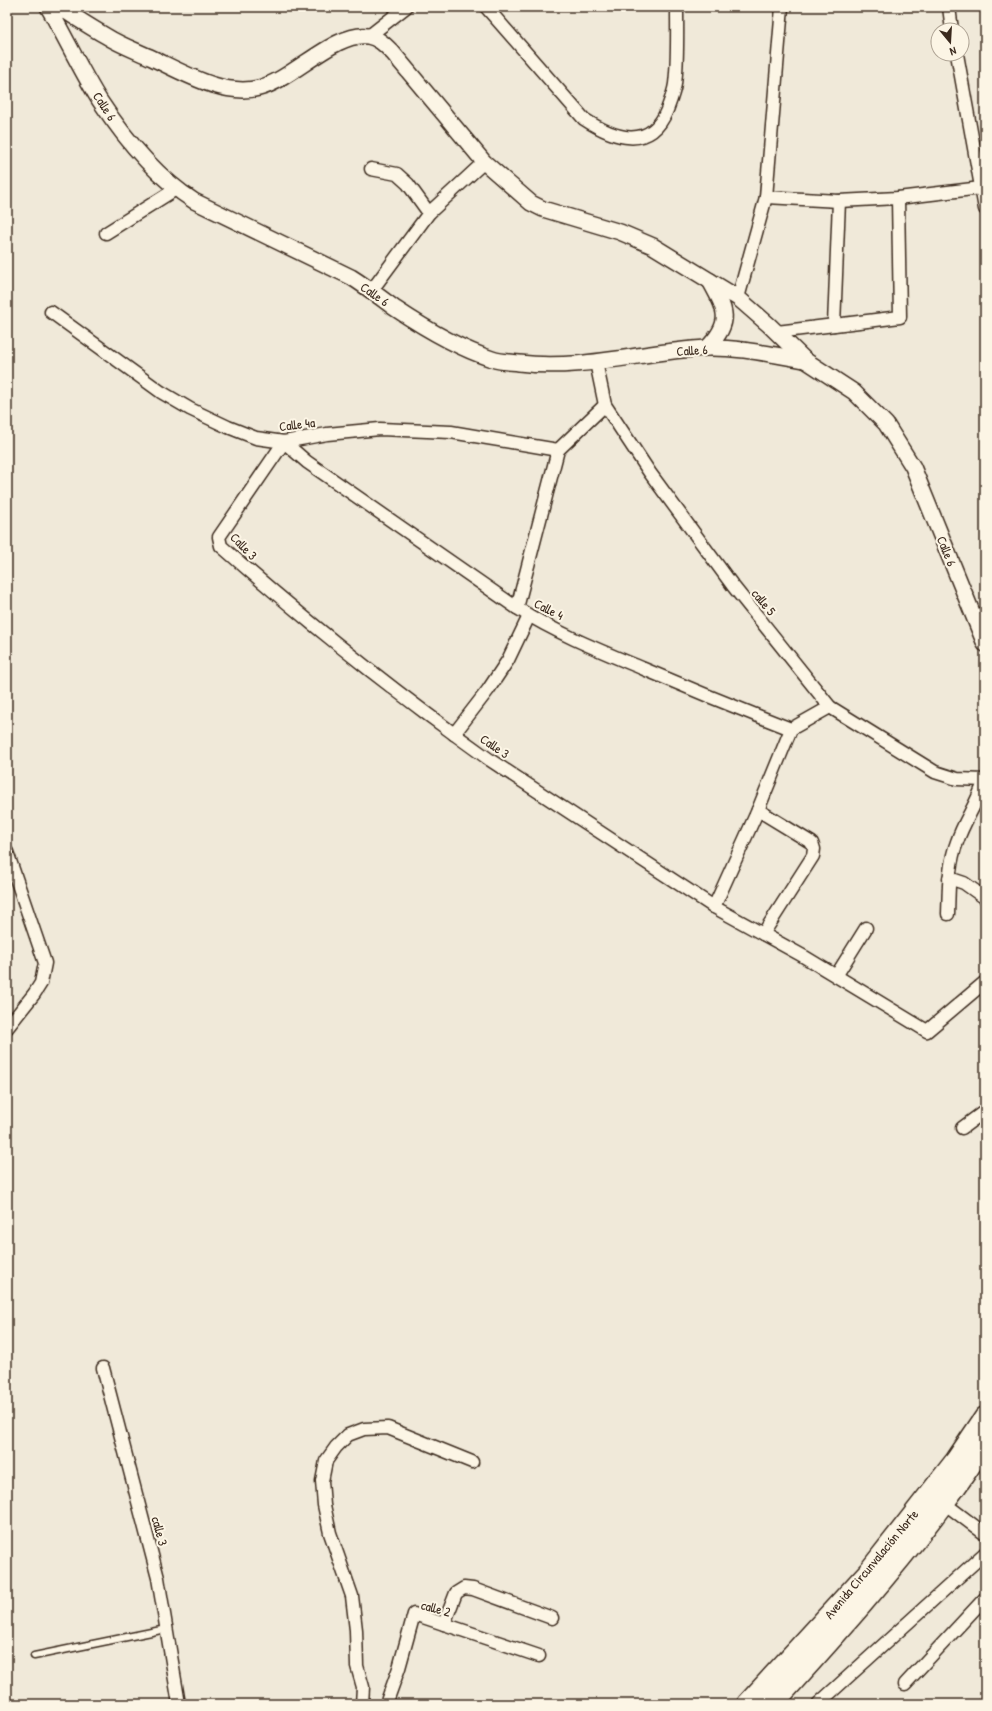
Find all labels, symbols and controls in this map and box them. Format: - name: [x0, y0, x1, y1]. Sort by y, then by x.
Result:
- north arrow: [930, 22, 970, 62]
- text: N: [948, 44, 958, 59]
- street label: Calle 6: [89, 88, 121, 124]
- street label: Calle 6: [357, 278, 393, 310]
- street label: Calle 6: [676, 340, 708, 360]
- street label: Calle 4a: [278, 413, 316, 435]
- street label: Calle 3: [226, 528, 262, 564]
- street label: Calle 6: [933, 533, 961, 569]
- street label: calle 5: [748, 585, 781, 619]
- street label: Calle 4: [531, 594, 567, 624]
- street label: Calle 3: [477, 730, 513, 762]
- street label: Avenida Circunvalación Norte: [820, 1506, 922, 1622]
- street label: calle 3: [147, 1514, 173, 1548]
- street label: calle 2: [419, 1595, 453, 1621]

